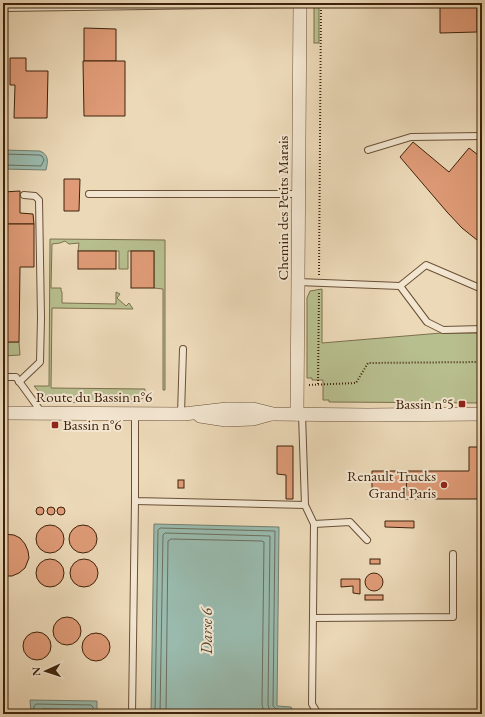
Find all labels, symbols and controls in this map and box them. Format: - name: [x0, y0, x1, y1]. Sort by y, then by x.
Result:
- street label: Chemin des Petits Marais: [273, 135, 292, 280]
- street label: Route du Bassin n°6: [36, 387, 152, 406]
- place label: Bassin n°5: [395, 394, 454, 413]
- marker: Bassin n°5: [457, 399, 467, 409]
- place label: Bassin n°6: [63, 415, 122, 434]
- marker: Bassin n°6: [50, 420, 60, 430]
- place label: Renault Trucks Grand Paris: [347, 466, 436, 502]
- marker: Renault Trucks Grand Paris: [439, 480, 449, 490]
- water label: Darse 6: [196, 605, 217, 655]
- north arrow: [26, 651, 66, 691]
- text: N: [29, 667, 43, 676]

